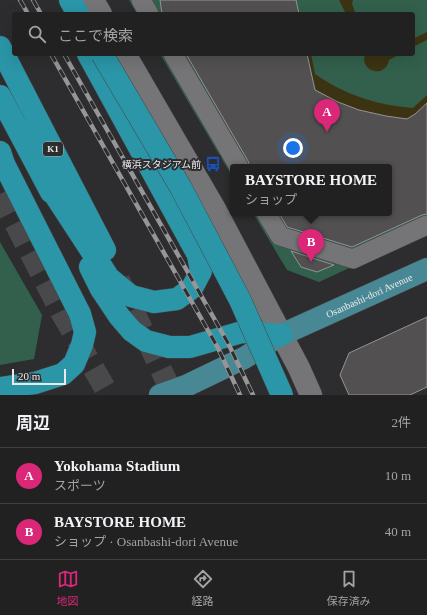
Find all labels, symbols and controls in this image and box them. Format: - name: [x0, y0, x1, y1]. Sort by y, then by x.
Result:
- search box: [12, 12, 415, 56]
- icon: search: [26, 23, 48, 45]
- text: ここで検索: [58, 28, 133, 44]
- pin: A: [314, 99, 340, 132]
- your location: [283, 138, 303, 158]
- road number: K1: [43, 142, 63, 156]
- bus stop icon: 横浜スタジアム前: [204, 155, 222, 173]
- place label: 横浜スタジアム前: [122, 159, 201, 170]
- popup: [230, 164, 392, 216]
- text: BAYSTORE HOME: [245, 172, 377, 188]
- text: ショップ: [245, 192, 297, 207]
- pin: B: [298, 229, 324, 262]
- street label: Osanbashi-dori Avenue: [324, 271, 415, 320]
- scale bar: [12, 367, 66, 386]
- text: 20 m: [18, 370, 40, 382]
- text: 周辺: [16, 414, 50, 433]
- text: 2件: [391, 415, 411, 430]
- text: Yokohama Stadium: [54, 458, 180, 474]
- text: A: [24, 468, 34, 483]
- text: 10 m: [385, 468, 411, 483]
- text: スポーツ: [54, 478, 106, 493]
- text: BAYSTORE HOME: [54, 514, 186, 530]
- text: B: [25, 524, 33, 539]
- text: 40 m: [385, 524, 411, 539]
- text: ショップ · Osanbashi-dori Avenue: [54, 534, 238, 549]
- tab: 地図: [57, 568, 79, 608]
- tab: 経路: [192, 568, 214, 608]
- tab: 保存済み: [327, 568, 371, 608]

